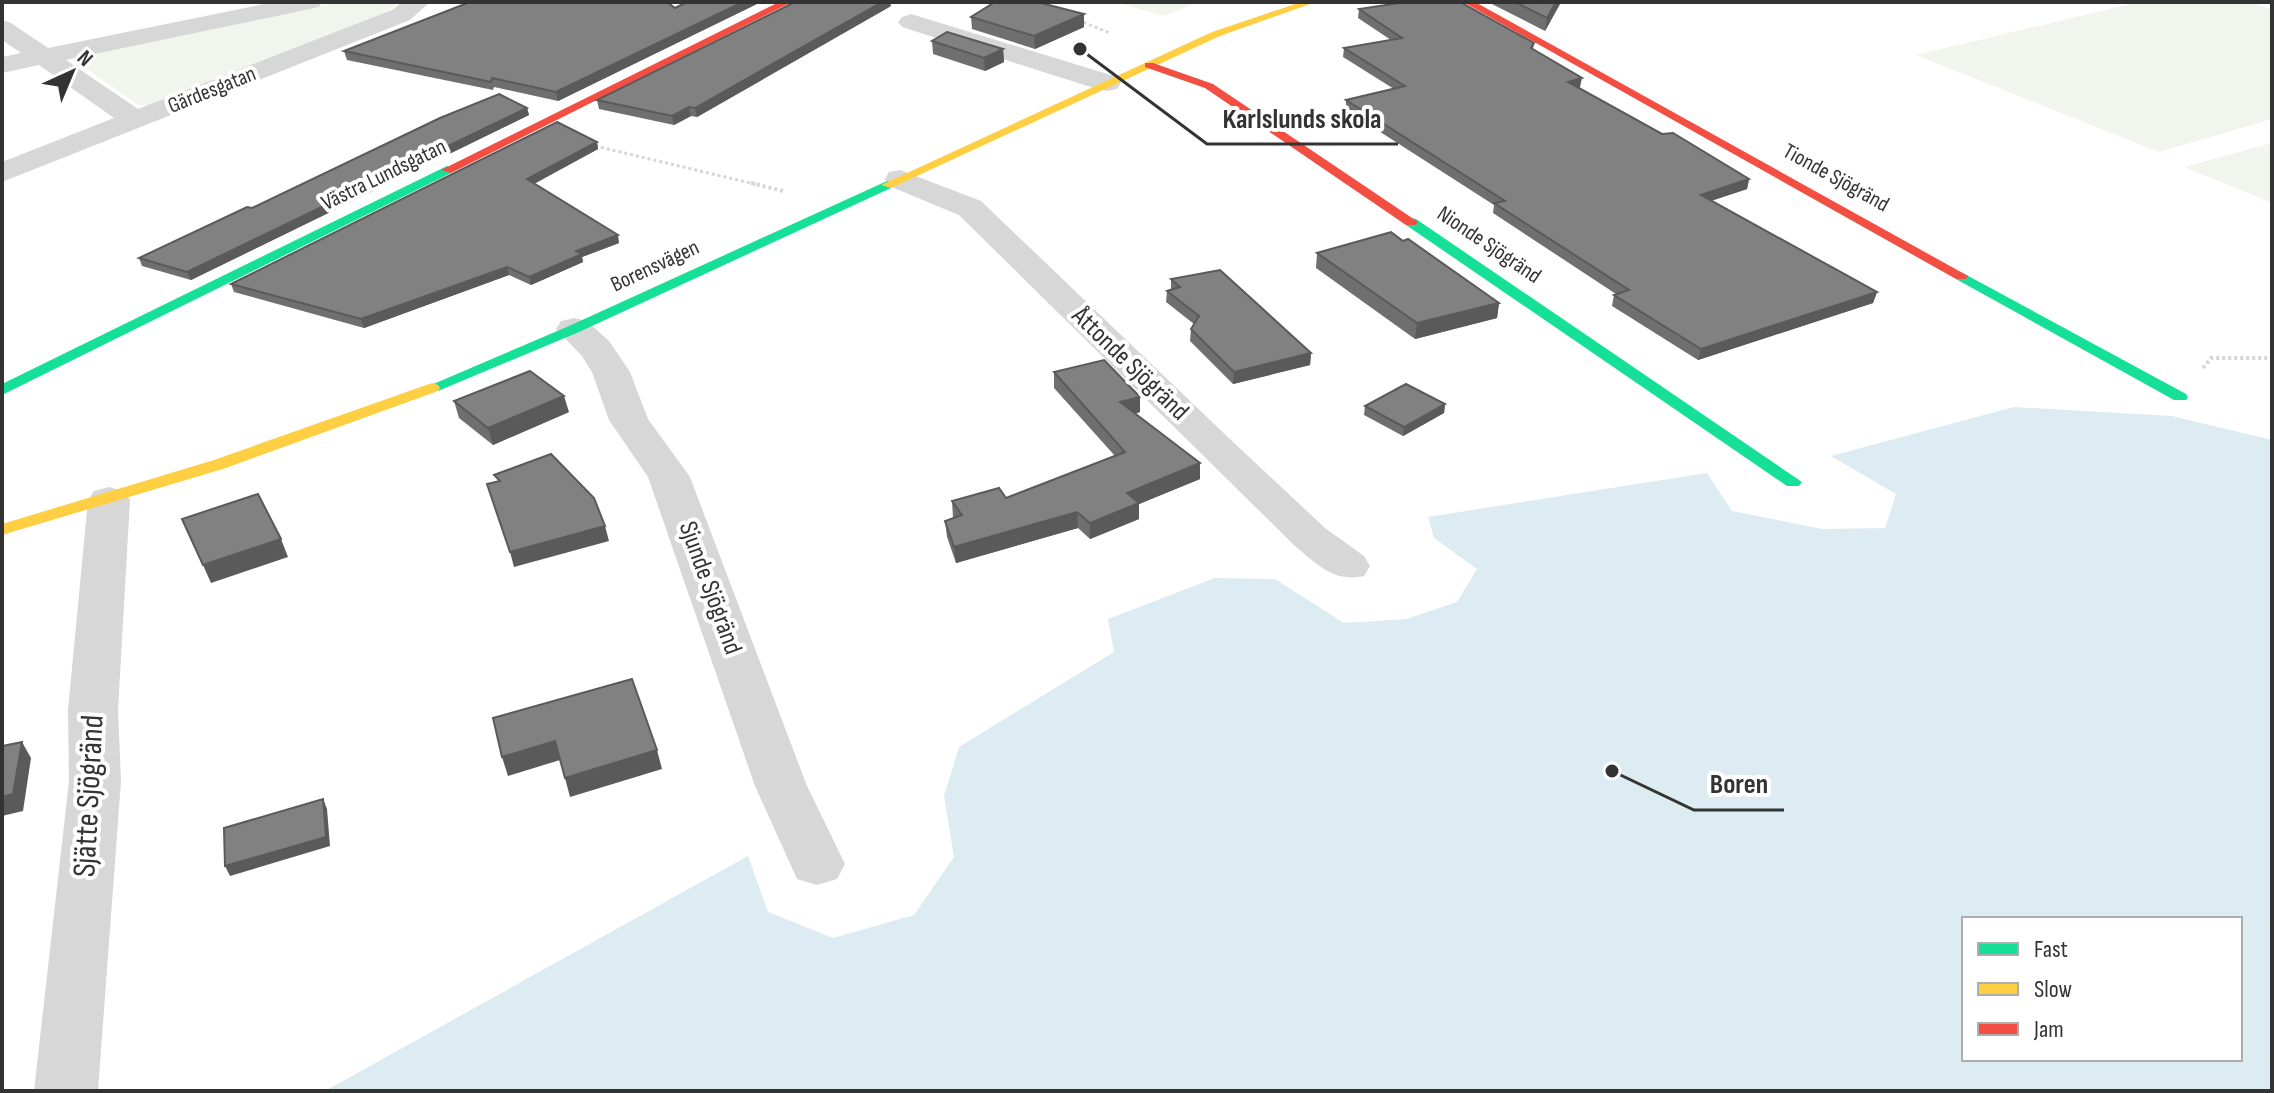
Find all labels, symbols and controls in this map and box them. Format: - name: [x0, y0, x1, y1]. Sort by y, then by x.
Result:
- north arrow: [32, 32, 112, 112]
- text: N: [71, 45, 98, 72]
- street label: Gärdesgatan: [164, 60, 260, 120]
- callout: Karlslunds skola: [1207, 92, 1398, 144]
- text: Karlslunds skola: [1222, 103, 1382, 136]
- street label: Västra Lundsgatan: [317, 133, 451, 217]
- street label: Tionde Sjögränd: [1778, 138, 1894, 218]
- street label: Nionde Sjögränd: [1432, 200, 1546, 290]
- street label: Borensvägen: [606, 234, 704, 298]
- street label: Åttonde Sjögränd: [1065, 300, 1195, 427]
- street label: Sjunde Sjögränd: [672, 517, 748, 659]
- street label: Sjätte Sjögränd: [65, 714, 113, 878]
- callout: Boren: [1694, 758, 1784, 810]
- text: Boren: [1710, 768, 1768, 801]
- legend: [1962, 917, 2242, 1061]
- text: Fast: [2034, 935, 2068, 964]
- text: Slow: [2034, 975, 2072, 1004]
- text: Jam: [2033, 1015, 2064, 1044]

